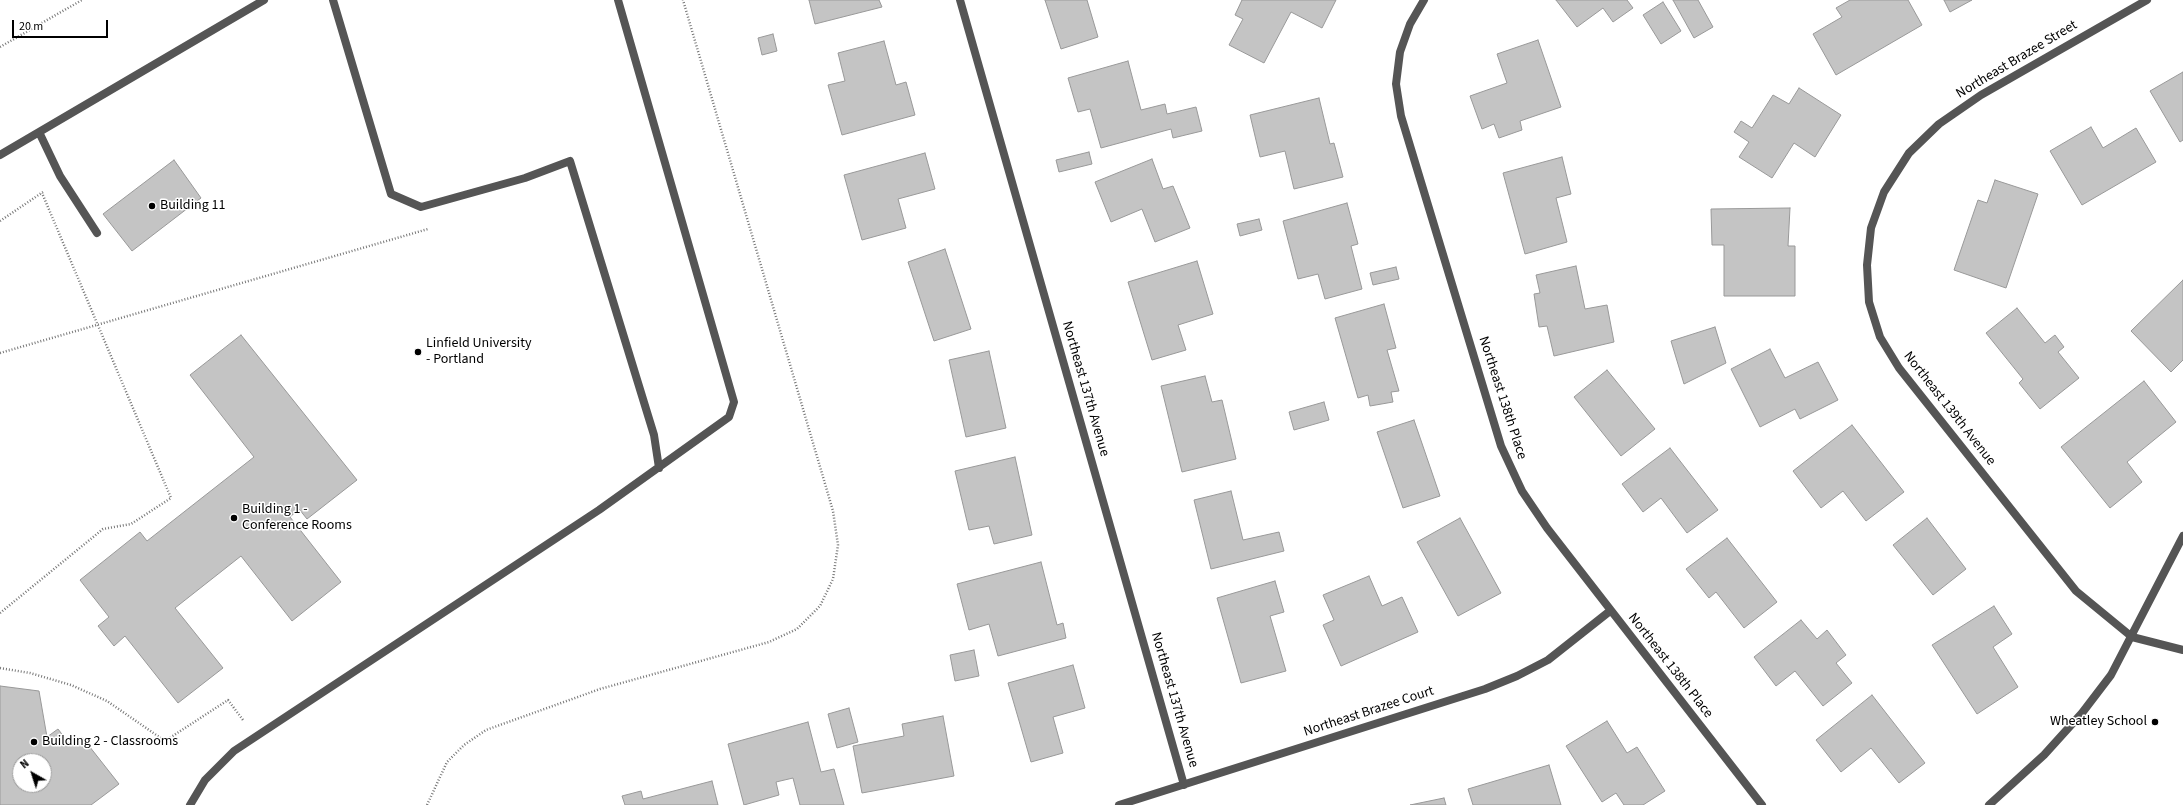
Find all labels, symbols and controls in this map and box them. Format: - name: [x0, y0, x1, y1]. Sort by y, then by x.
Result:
- scale bar: [14, 12, 110, 38]
- street label: Northeast Brazee Street: [1953, 17, 2081, 103]
- text: 20 m: [19, 18, 43, 35]
- place label: Building 11: [160, 198, 226, 214]
- marker: Building 11: [147, 201, 157, 211]
- street label: Northeast 137th Avenue: [1058, 319, 1112, 459]
- street label: Northeast 138th Place: [1474, 334, 1530, 462]
- place label: Linfield University - Portland: [426, 336, 531, 368]
- marker: Linfield University - Portland: [413, 347, 423, 357]
- street label: Northeast 139th Avenue: [1899, 349, 1999, 469]
- place label: Building 1 - Conference Rooms: [242, 502, 352, 534]
- marker: Building 1 - Conference Rooms: [229, 513, 239, 523]
- street label: Northeast 138th Place: [1624, 610, 1716, 722]
- street label: Northeast 137th Avenue: [1147, 630, 1201, 770]
- street label: Northeast Brazee Court: [1302, 683, 1436, 741]
- place label: Wheatley School: [2050, 714, 2147, 730]
- marker: Wheatley School: [2150, 717, 2160, 727]
- place label: Building 2 - Classrooms: [42, 734, 178, 750]
- marker: Building 2 - Classrooms: [29, 737, 39, 747]
- north arrow: [12, 753, 52, 793]
- text: N: [17, 756, 32, 772]

